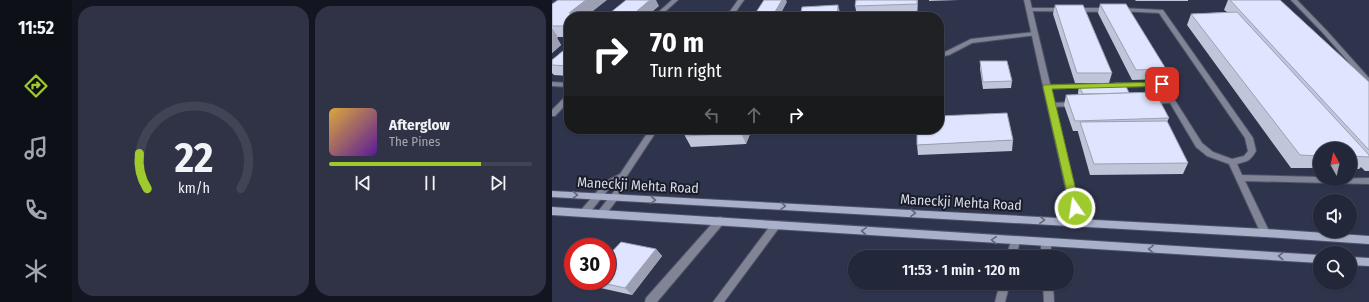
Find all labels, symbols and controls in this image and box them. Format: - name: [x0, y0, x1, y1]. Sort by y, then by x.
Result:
- text: 11:52: [18, 17, 54, 39]
- text: 70 m: [650, 26, 704, 59]
- icon: right: [584, 28, 636, 80]
- text: Turn right: [650, 60, 722, 82]
- pin: [1145, 67, 1179, 101]
- icon: directions: [22, 72, 50, 100]
- icon: arrive: [1151, 73, 1173, 95]
- icon: left: [701, 104, 723, 126]
- icon: ahead: [743, 104, 765, 126]
- icon: right: [785, 104, 807, 126]
- text: Afterglow: [389, 116, 450, 134]
- text: 22: [173, 133, 213, 183]
- icon: music: [22, 134, 50, 162]
- text: The Pines: [389, 134, 440, 149]
- north arrow: [1313, 142, 1357, 186]
- map controls: [1313, 142, 1357, 290]
- icon: previous: [352, 172, 374, 194]
- icon: pause: [419, 172, 441, 194]
- icon: next: [487, 172, 509, 194]
- street label: Maneckji Mehta Road: [577, 174, 699, 197]
- text: km/h: [178, 180, 209, 197]
- position arrow: [1054, 187, 1096, 229]
- one-way arrow: [572, 191, 578, 200]
- street label: Maneckji Mehta Road: [900, 191, 1022, 214]
- button: sound: [1313, 194, 1357, 238]
- one-way arrow: [650, 195, 656, 204]
- icon: phone: [22, 196, 50, 224]
- one-way arrow: [780, 202, 786, 211]
- one-way arrow: [910, 209, 916, 218]
- one-way arrow: [1039, 216, 1045, 225]
- one-way arrow: [861, 226, 867, 235]
- one-way arrow: [991, 235, 997, 244]
- speed limit sign: 30: [564, 238, 616, 290]
- one-way arrow: [1148, 244, 1154, 253]
- button: search: [1313, 246, 1357, 290]
- one-way arrow: [1278, 252, 1284, 260]
- icon: climate: [22, 257, 50, 285]
- text: 11:53 · 1 min · 120 m: [902, 261, 1020, 279]

